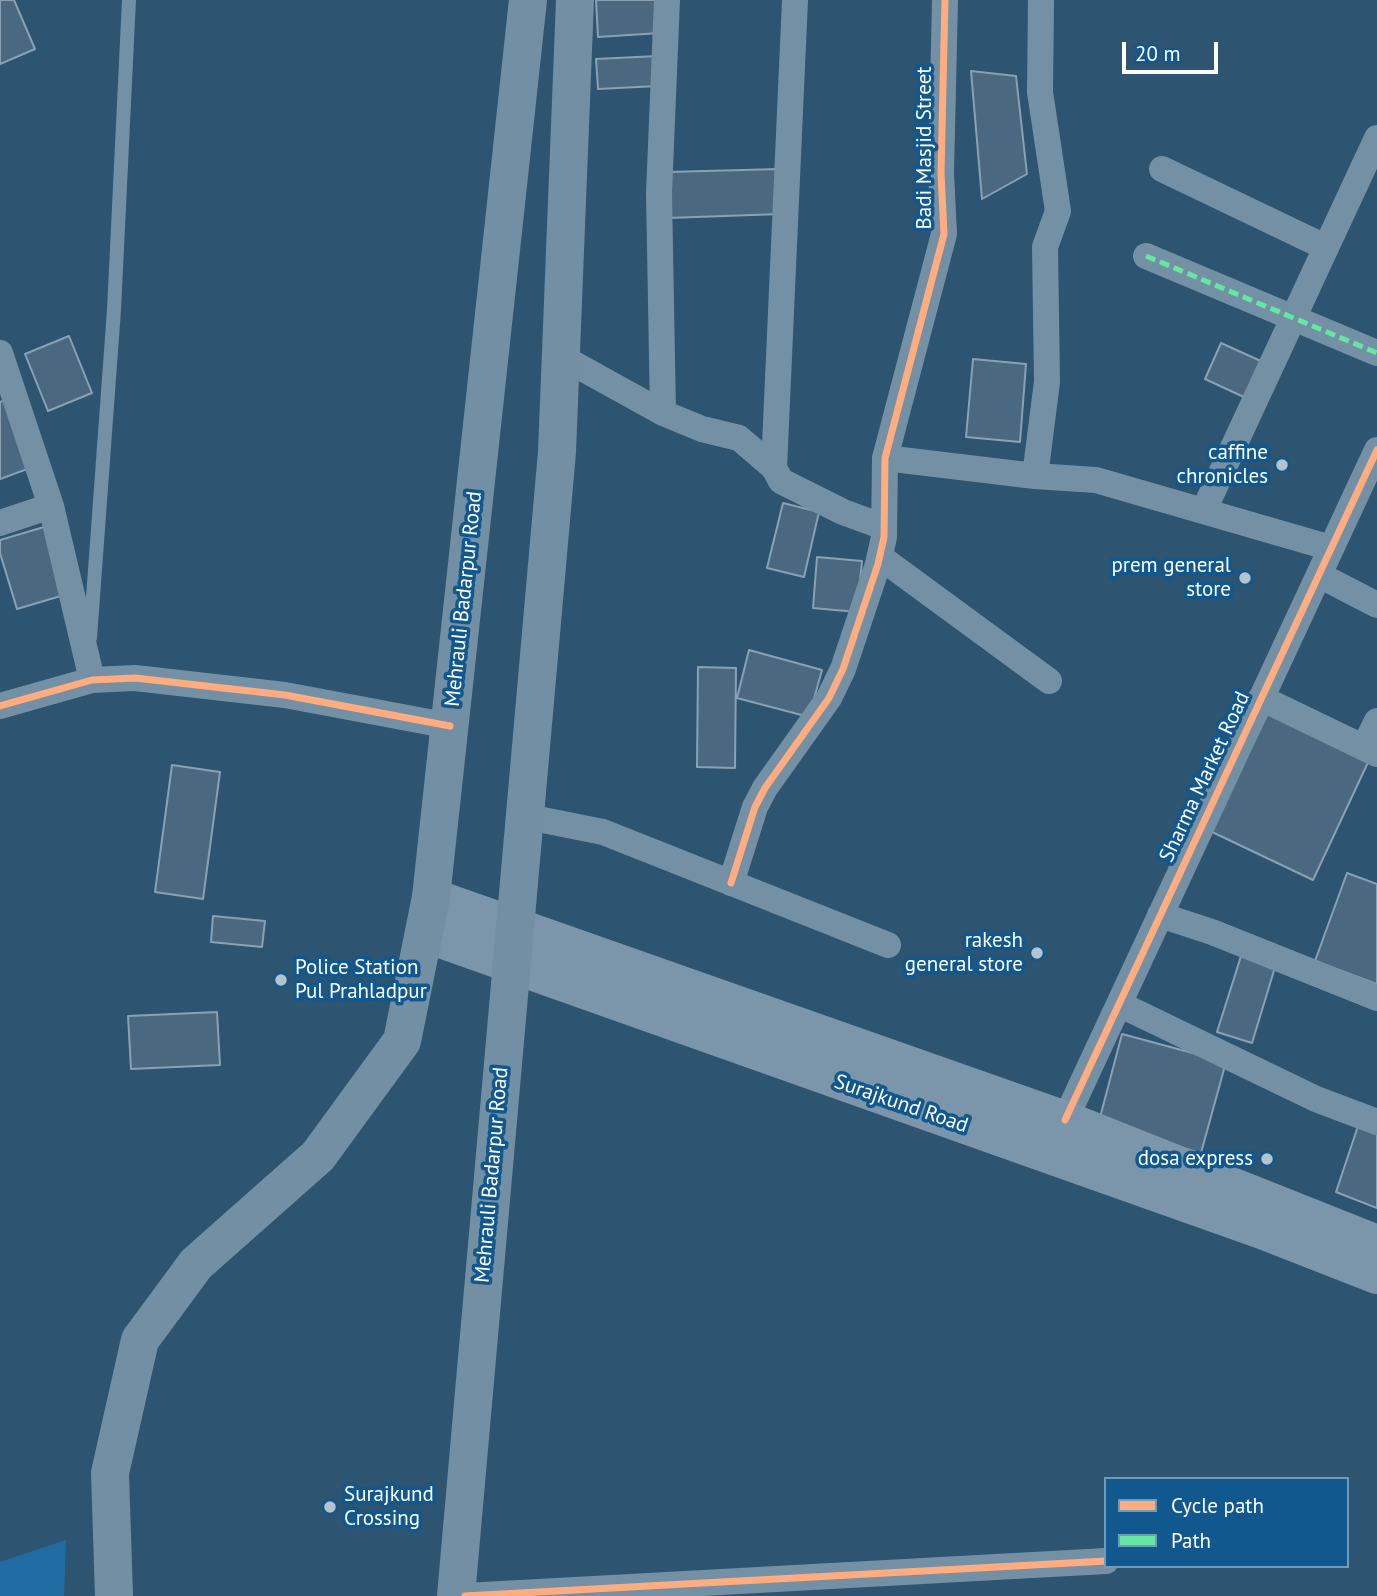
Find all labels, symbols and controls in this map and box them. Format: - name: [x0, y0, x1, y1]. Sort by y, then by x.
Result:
- scale bar: [1125, 28, 1221, 72]
- text: 20 m: [1135, 40, 1181, 67]
- street label: Badi Masjid Street: [912, 67, 938, 229]
- place label: caffine chronicles: [1176, 440, 1268, 490]
- marker: caffine chronicles: [1274, 457, 1290, 473]
- street label: Mehrauli Badarpur Road: [440, 490, 488, 708]
- place label: prem general store: [1111, 553, 1231, 603]
- marker: prem general store: [1237, 570, 1253, 586]
- street label: Sharma Market Road: [1154, 688, 1256, 866]
- place label: rakesh general store: [905, 928, 1023, 978]
- marker: rakesh general store: [1029, 945, 1045, 961]
- place label: Police Station Pul Prahladpur: [295, 955, 427, 1005]
- marker: Police Station Pul Prahladpur: [273, 972, 289, 988]
- street label: Mehrauli Badarpur Road: [470, 1066, 514, 1284]
- street label: Surajkund Road: [831, 1069, 971, 1139]
- place label: dosa express: [1138, 1146, 1253, 1172]
- marker: dosa express: [1259, 1151, 1275, 1167]
- legend: [1104, 1477, 1349, 1568]
- place label: Surajkund Crossing: [344, 1482, 434, 1532]
- text: Cycle path: [1171, 1492, 1264, 1519]
- marker: Surajkund Crossing: [322, 1499, 338, 1515]
- text: Path: [1171, 1527, 1211, 1554]

